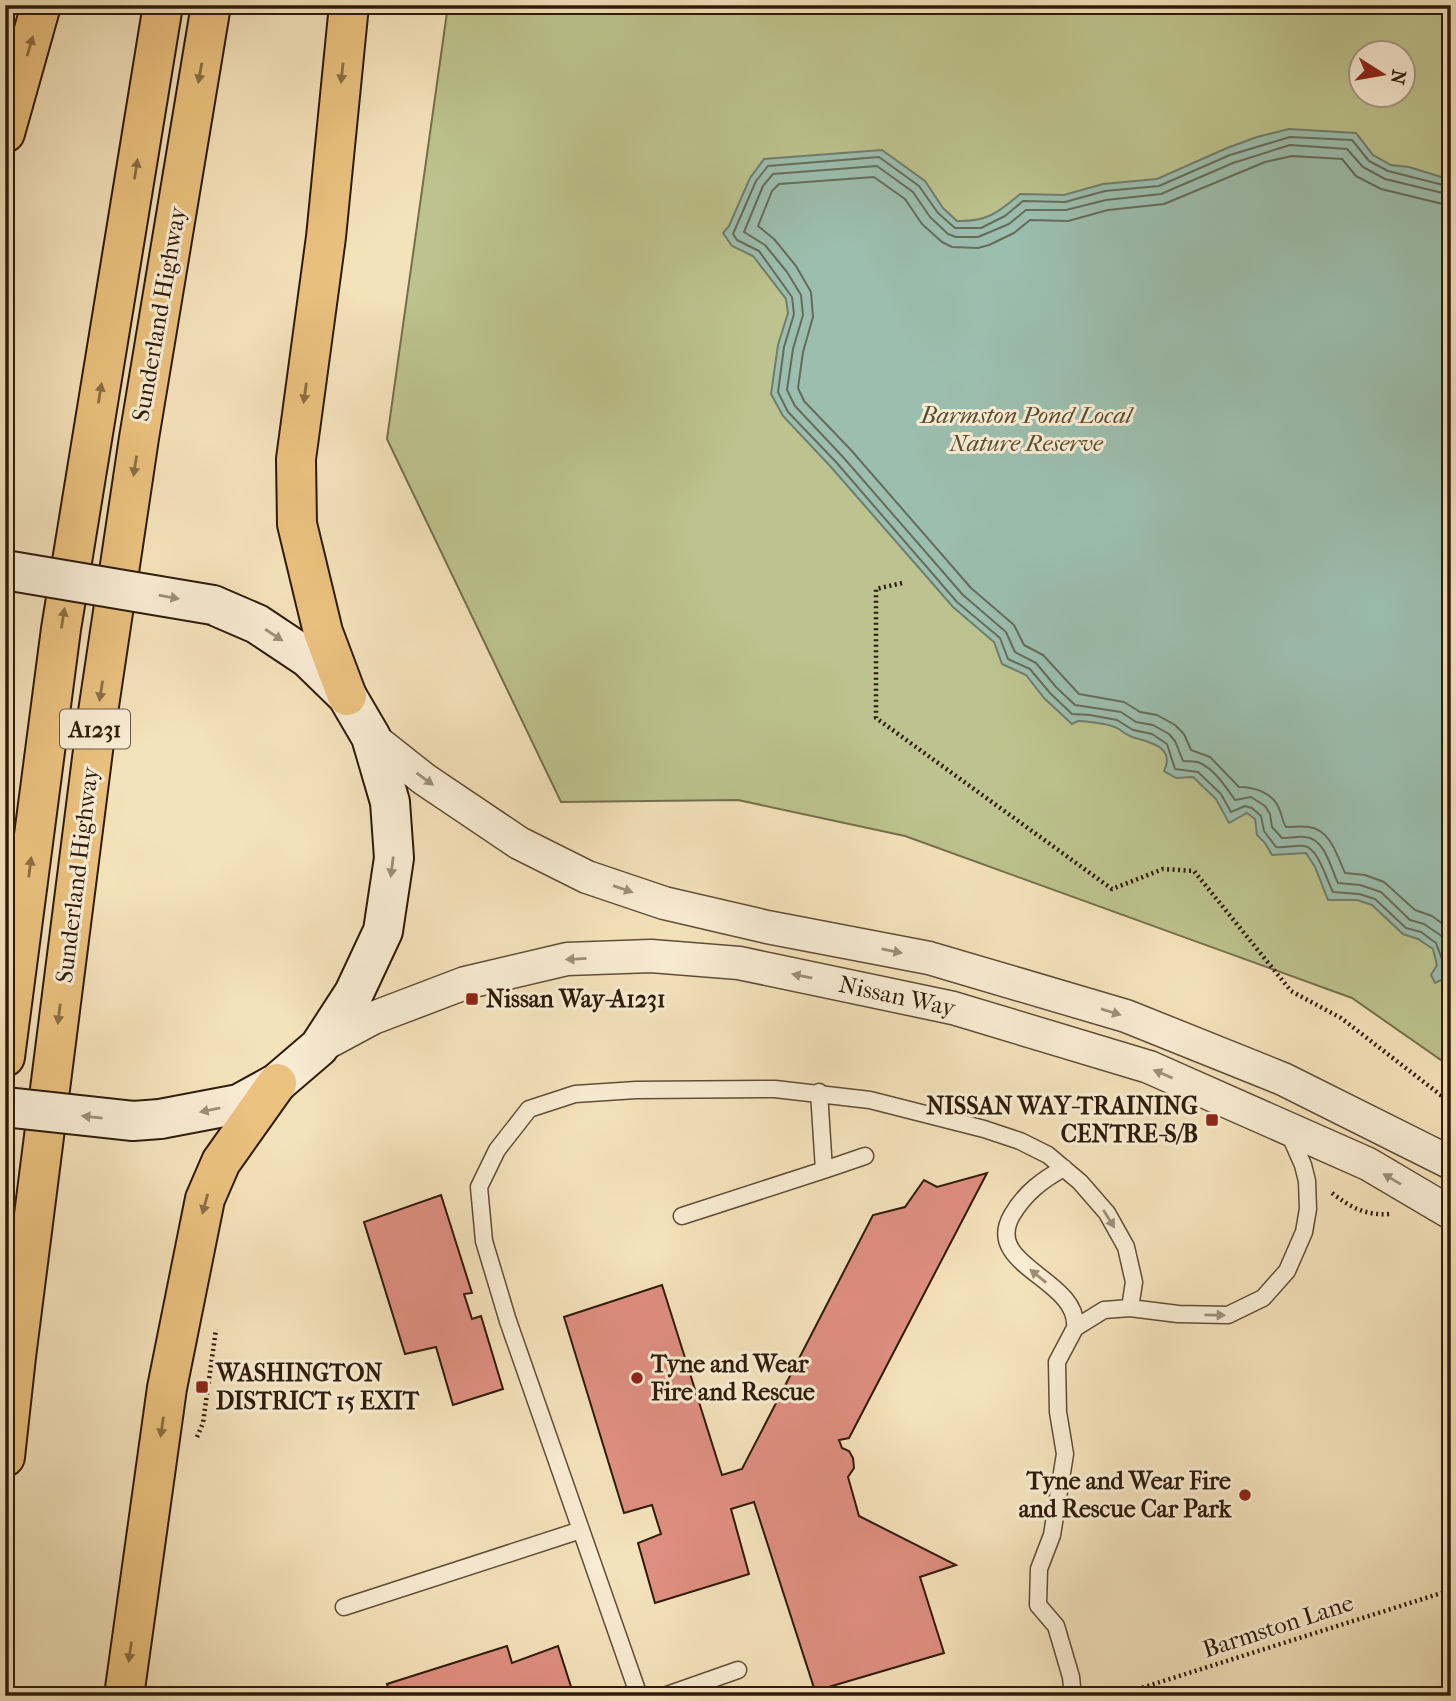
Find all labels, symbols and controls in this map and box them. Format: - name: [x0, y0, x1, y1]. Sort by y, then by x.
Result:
- one-way arrow: [25, 35, 35, 56]
- north arrow: [1348, 38, 1418, 108]
- one-way arrow: [194, 62, 205, 84]
- one-way arrow: [336, 62, 347, 84]
- text: N: [1385, 68, 1410, 87]
- one-way arrow: [131, 157, 142, 179]
- street label: Sunderland Highway: [126, 203, 192, 423]
- one-way arrow: [95, 382, 106, 404]
- one-way arrow: [299, 382, 310, 404]
- park label: Barmston Pond Local Nature Reserve: [918, 401, 1135, 457]
- one-way arrow: [129, 455, 140, 477]
- one-way arrow: [158, 592, 180, 603]
- one-way arrow: [58, 607, 69, 629]
- one-way arrow: [264, 628, 283, 641]
- one-way arrow: [95, 680, 106, 702]
- road number: A1231: [60, 709, 130, 748]
- street label: Sunderland Highway: [50, 764, 104, 985]
- one-way arrow: [415, 772, 434, 786]
- one-way arrow: [25, 856, 36, 878]
- one-way arrow: [386, 857, 397, 879]
- one-way arrow: [612, 884, 633, 895]
- one-way arrow: [881, 945, 903, 956]
- one-way arrow: [565, 953, 587, 964]
- one-way arrow: [791, 970, 813, 981]
- street label: Nissan Way: [836, 970, 959, 1022]
- place label: Nissan Way-A1231: [486, 985, 665, 1013]
- marker: Nissan Way-A1231: [464, 991, 480, 1007]
- one-way arrow: [54, 1003, 65, 1025]
- one-way arrow: [1100, 1007, 1121, 1017]
- one-way arrow: [1152, 1068, 1173, 1079]
- place label: NISSAN WAY-TRAINING CENTRE-S/B: [926, 1092, 1198, 1148]
- one-way arrow: [199, 1104, 221, 1115]
- one-way arrow: [81, 1111, 103, 1122]
- marker: NISSAN WAY-TRAINING CENTRE-S/B: [1204, 1112, 1220, 1128]
- one-way arrow: [1382, 1173, 1402, 1185]
- one-way arrow: [199, 1193, 210, 1215]
- one-way arrow: [1103, 1209, 1116, 1228]
- one-way arrow: [1030, 1269, 1047, 1284]
- one-way arrow: [1204, 1309, 1226, 1321]
- place label: Tyne and Wear Fire and Rescue: [650, 1350, 815, 1406]
- place label: WASHINGTON DISTRICT 15 EXIT: [215, 1359, 420, 1415]
- marker: Tyne and Wear Fire and Rescue: [629, 1370, 645, 1386]
- marker: WASHINGTON DISTRICT 15 EXIT: [194, 1379, 210, 1395]
- one-way arrow: [156, 1416, 167, 1438]
- place label: Tyne and Wear Fire and Rescue Car Park: [1019, 1467, 1232, 1523]
- marker: Tyne and Wear Fire and Rescue Car Park: [1237, 1487, 1253, 1503]
- street label: Barmston Lane: [1199, 1588, 1357, 1664]
- one-way arrow: [124, 1642, 135, 1664]

